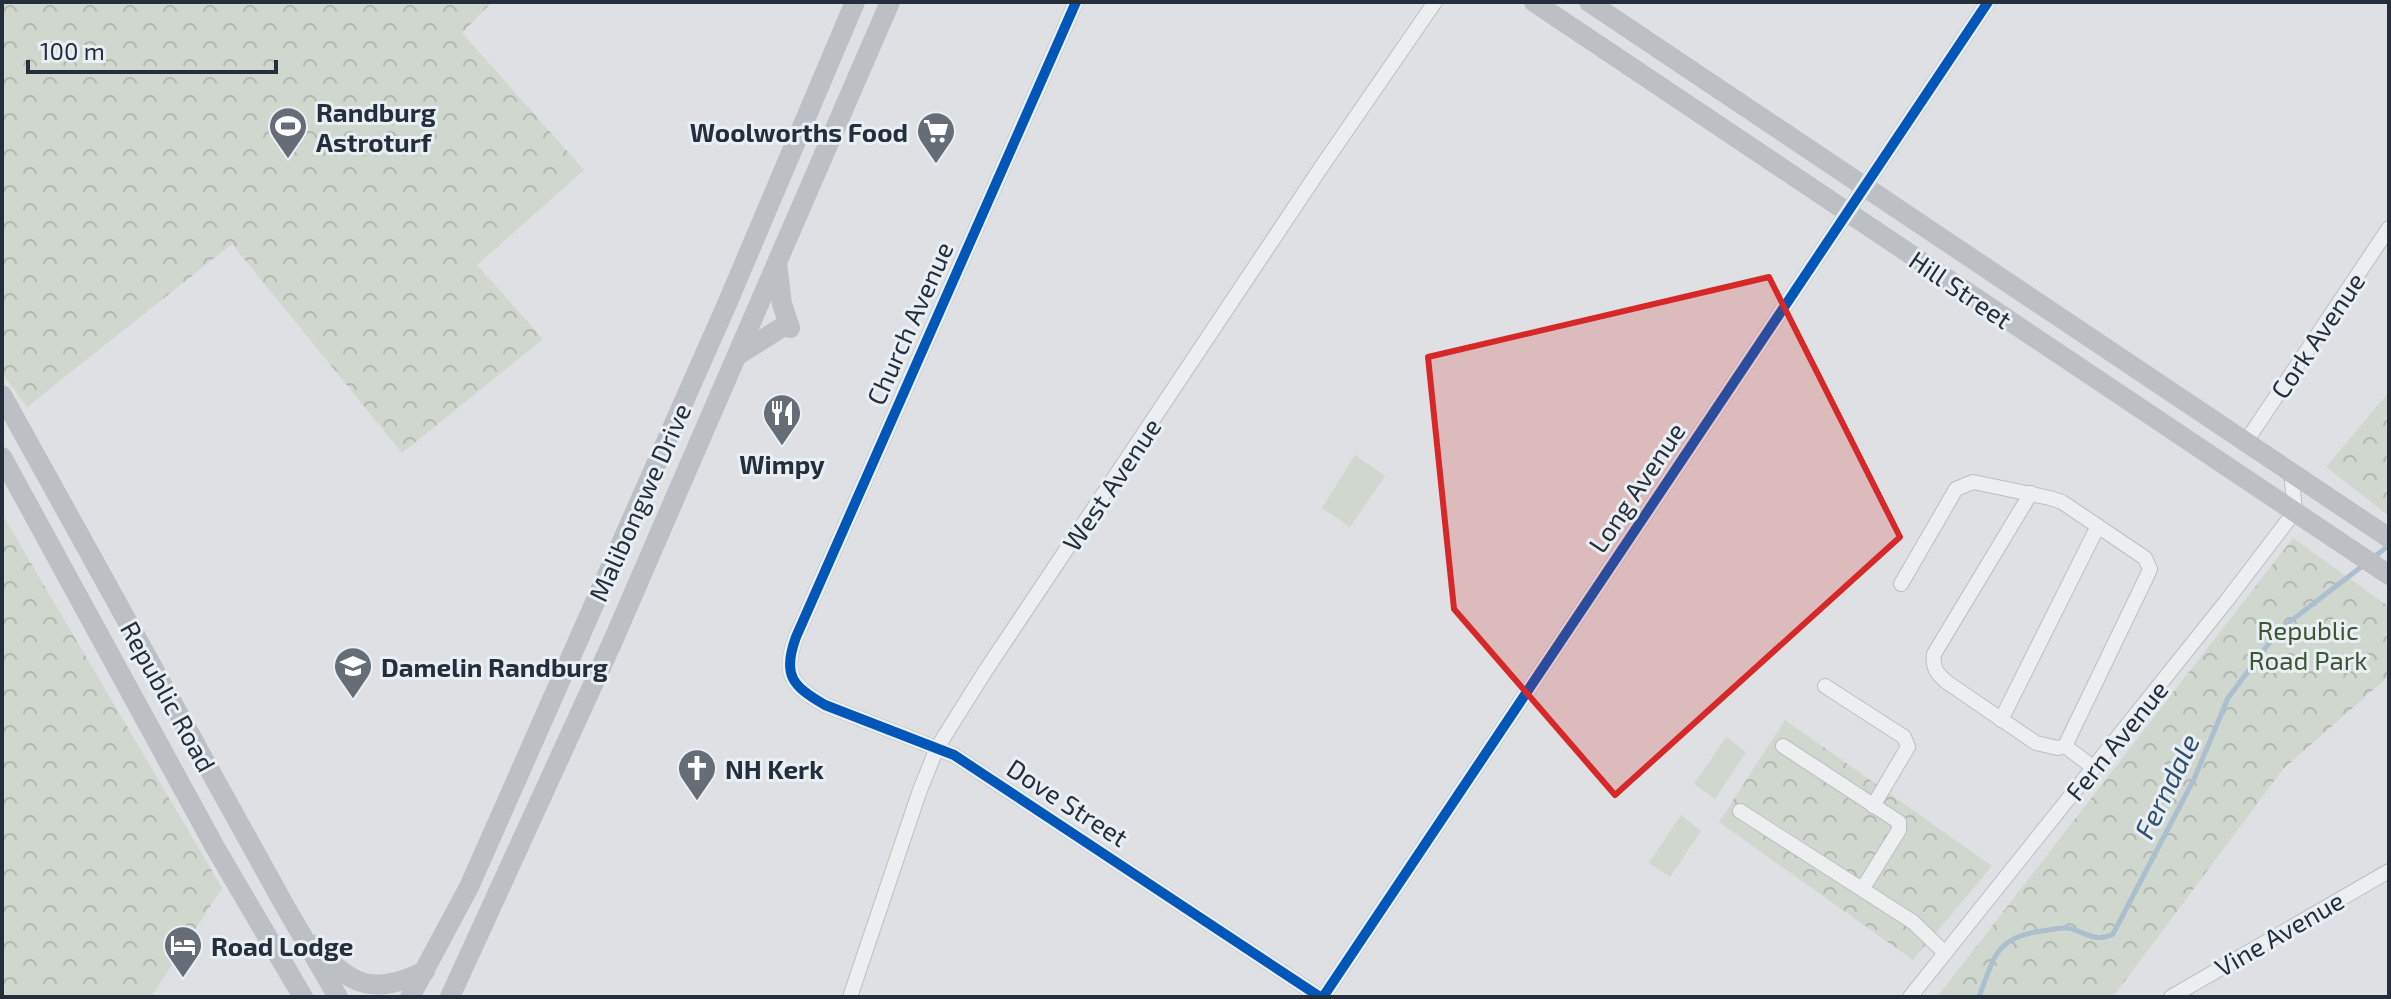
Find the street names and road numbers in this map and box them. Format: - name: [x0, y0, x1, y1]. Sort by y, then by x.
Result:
- street label: Church Avenue: [859, 237, 959, 409]
- street label: Hill Street: [1904, 244, 2018, 335]
- street label: Cork Avenue: [2264, 266, 2370, 404]
- street label: Malibongwe Drive: [581, 398, 697, 606]
- street label: West Avenue: [1055, 412, 1167, 556]
- street label: Long Avenue: [1581, 416, 1691, 558]
- street label: Republic Road: [115, 615, 223, 777]
- street label: Fern Avenue: [2058, 674, 2174, 806]
- street label: Dove Street: [1002, 752, 1134, 852]
- street label: Vine Avenue: [2209, 884, 2349, 982]

